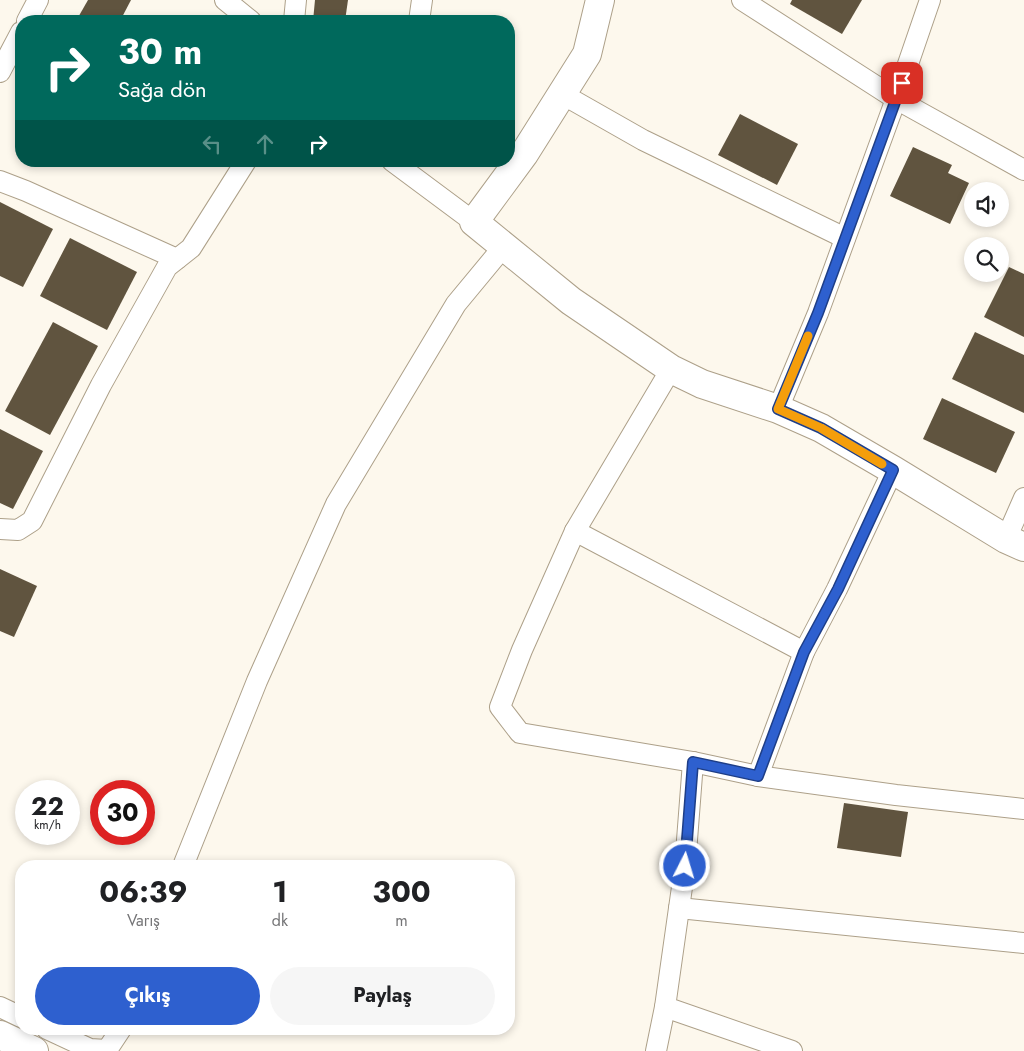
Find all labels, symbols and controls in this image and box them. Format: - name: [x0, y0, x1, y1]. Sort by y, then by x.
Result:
- text: 30 m: [118, 27, 202, 77]
- icon: right: [35, 35, 100, 100]
- pin: [881, 62, 923, 104]
- icon: arrive: [888, 69, 916, 97]
- text: Sağa dön: [118, 73, 206, 105]
- icon: left: [198, 130, 226, 158]
- icon: ahead: [251, 130, 279, 158]
- icon: right: [304, 130, 332, 158]
- map controls: [964, 182, 1009, 282]
- button: sound: [964, 182, 1009, 227]
- button: search: [964, 237, 1009, 282]
- speed limit sign: 30: [90, 780, 155, 845]
- text: 22: [31, 788, 64, 824]
- text: km/h: [34, 816, 61, 834]
- position arrow: [658, 839, 710, 891]
- text: 06:39: [99, 870, 188, 913]
- text: 1: [272, 870, 288, 913]
- text: 300: [372, 870, 431, 913]
- text: Varış: [127, 909, 160, 932]
- text: dk: [272, 909, 288, 932]
- text: m: [395, 909, 408, 932]
- button: Çıkış: [35, 967, 260, 1025]
- button: Paylaş: [270, 967, 495, 1025]

